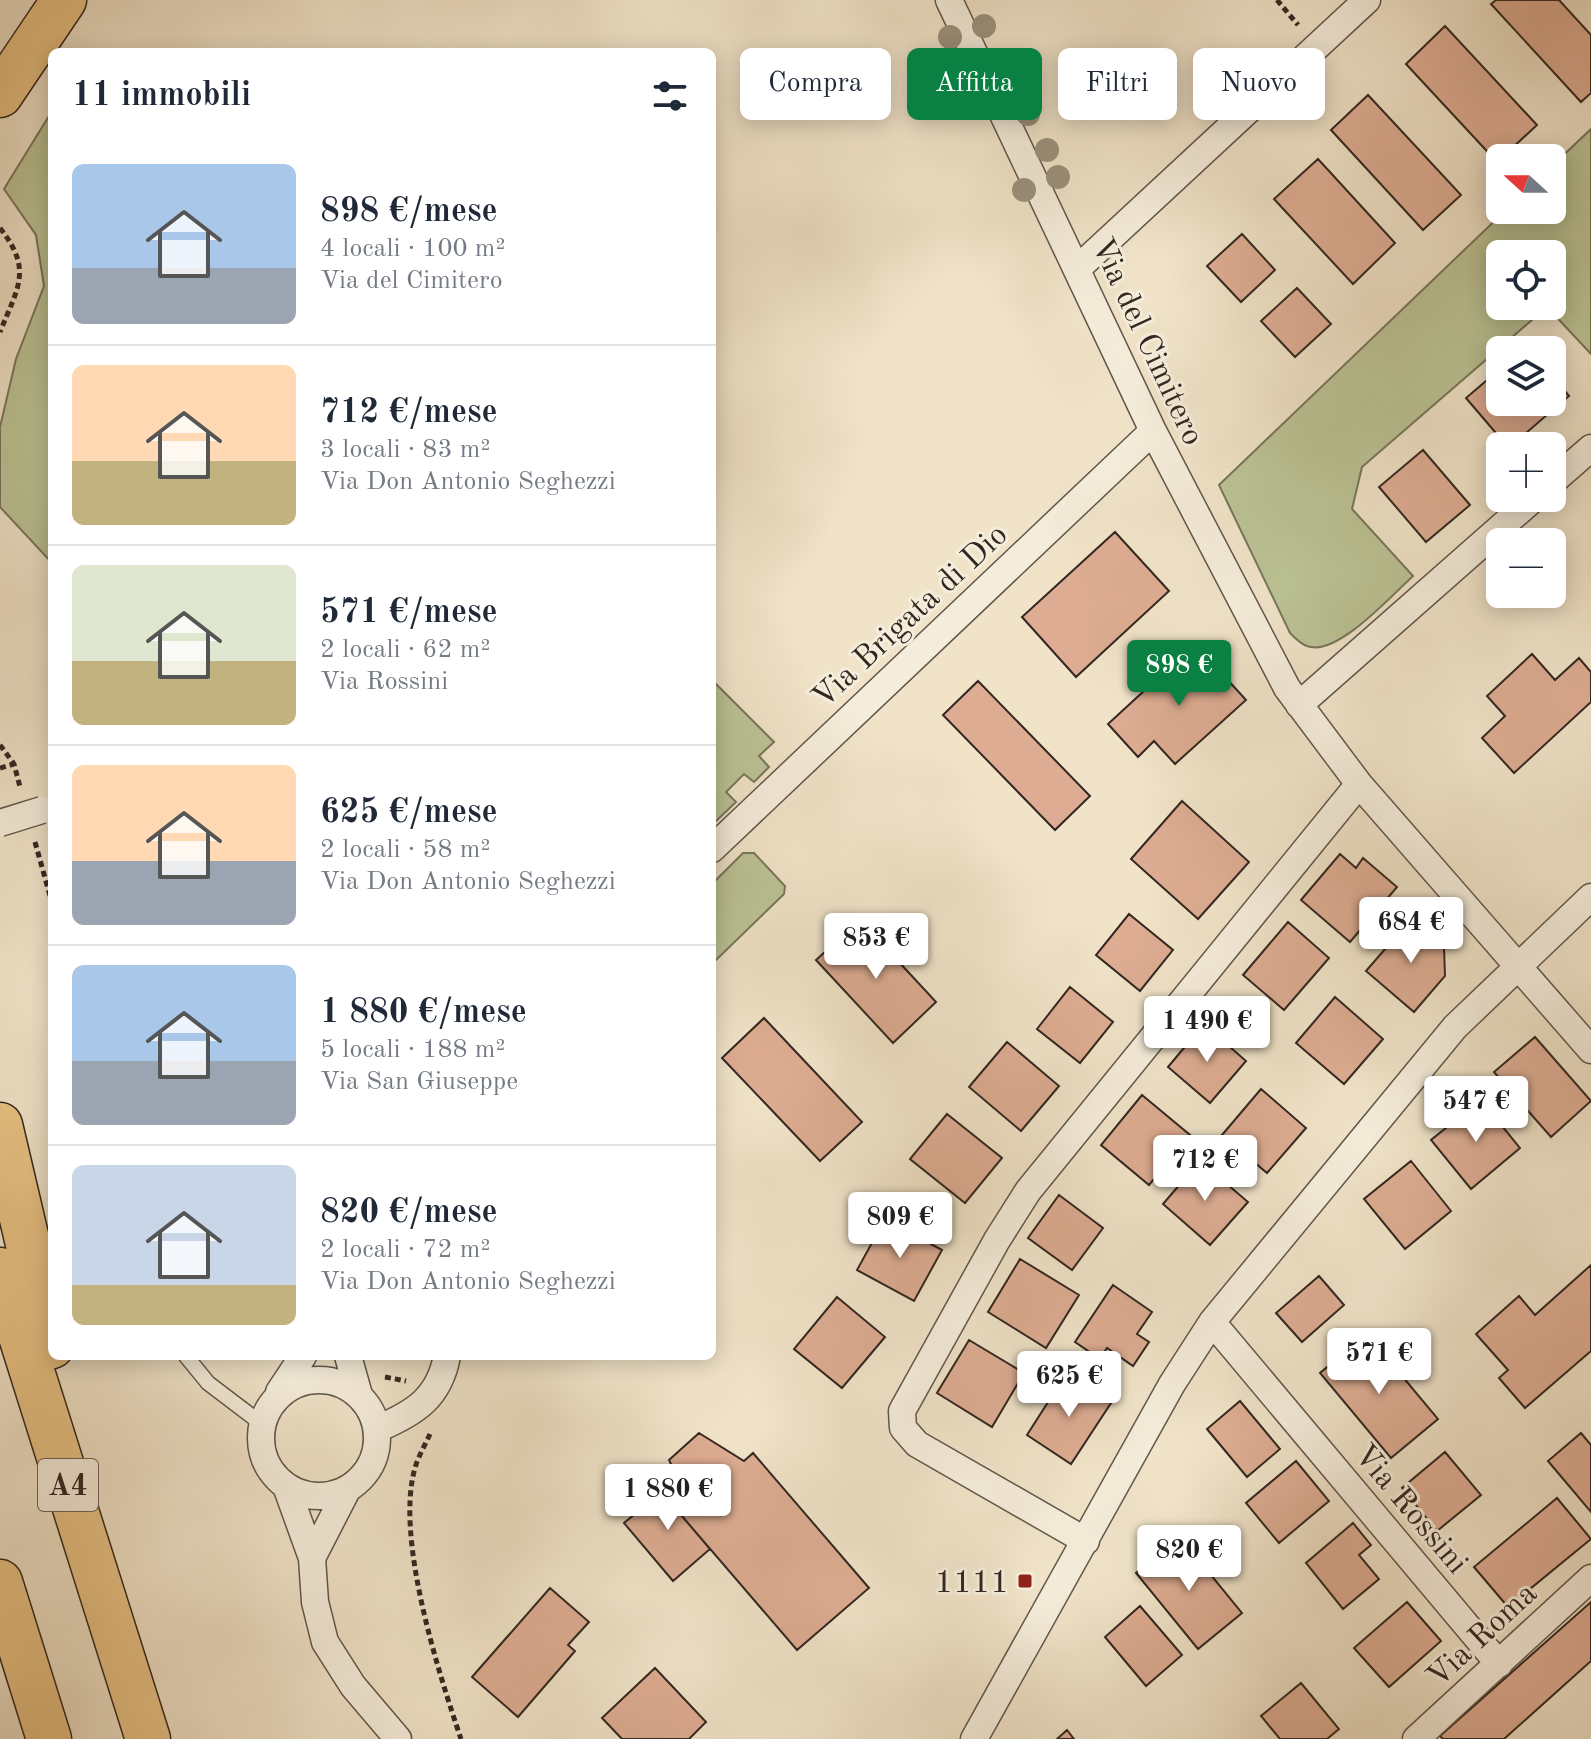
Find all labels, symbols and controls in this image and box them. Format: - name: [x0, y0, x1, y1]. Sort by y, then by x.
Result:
- chip: Compra: [740, 48, 891, 120]
- chip: Affitta: [907, 48, 1042, 120]
- chip: Filtri: [1058, 48, 1177, 120]
- chip: Nuovo: [1193, 48, 1325, 120]
- icon: filters: [648, 74, 692, 118]
- text: 11 immobili: [72, 79, 251, 113]
- north arrow: [1486, 144, 1566, 224]
- map controls: [1486, 144, 1566, 608]
- text: 898 €/mese: [320, 195, 498, 229]
- icon: home: [136, 196, 232, 292]
- street label: Via del Cimitero: [1084, 234, 1208, 451]
- text: 4 locali · 100 m²: [320, 236, 505, 262]
- button: locate: [1486, 240, 1566, 320]
- text: Via del Cimitero: [320, 268, 503, 294]
- button: layers: [1486, 336, 1566, 416]
- text: 712 €/mese: [320, 396, 498, 430]
- icon: home: [136, 397, 232, 493]
- button: +: [1486, 432, 1566, 512]
- text: 3 locali · 83 m²: [320, 437, 490, 463]
- text: Via Don Antonio Seghezzi: [320, 469, 616, 495]
- street label: Via Brigata di Dio: [807, 519, 1015, 715]
- button: −: [1486, 528, 1566, 608]
- text: 571 €/mese: [320, 596, 498, 630]
- icon: home: [136, 597, 232, 693]
- text: 2 locali · 62 m²: [320, 637, 490, 663]
- pin: 898 €: [1123, 640, 1235, 708]
- text: 898 €: [1145, 653, 1213, 679]
- text: Via Rossini: [320, 669, 448, 695]
- text: 625 €/mese: [320, 796, 498, 830]
- icon: home: [136, 797, 232, 893]
- text: 2 locali · 58 m²: [320, 837, 490, 863]
- text: Via Don Antonio Seghezzi: [320, 869, 616, 895]
- pin: 684 €: [1355, 897, 1467, 965]
- text: 684 €: [1377, 910, 1445, 936]
- pin: 853 €: [820, 913, 932, 981]
- text: 853 €: [842, 926, 910, 952]
- text: 1 880 €/mese: [320, 996, 527, 1030]
- pin: 1 490 €: [1133, 996, 1281, 1064]
- icon: home: [136, 997, 232, 1093]
- text: 1 490 €: [1162, 1009, 1252, 1035]
- text: 5 locali · 188 m²: [320, 1037, 505, 1063]
- text: Via San Giuseppe: [320, 1069, 518, 1095]
- pin: 547 €: [1420, 1076, 1532, 1144]
- text: 547 €: [1442, 1089, 1510, 1115]
- pin: 712 €: [1149, 1135, 1261, 1203]
- text: 712 €: [1171, 1148, 1239, 1174]
- pin: 809 €: [844, 1192, 956, 1260]
- text: 820 €/mese: [320, 1196, 498, 1230]
- icon: home: [136, 1197, 232, 1293]
- text: 809 €: [866, 1205, 934, 1231]
- text: 2 locali · 72 m²: [320, 1237, 490, 1263]
- text: Via Don Antonio Seghezzi: [320, 1269, 616, 1295]
- pin: 571 €: [1323, 1328, 1435, 1396]
- text: 571 €: [1345, 1341, 1413, 1367]
- pin: 625 €: [1013, 1351, 1125, 1419]
- text: 625 €: [1035, 1364, 1103, 1390]
- street label: Via Rossini: [1347, 1439, 1473, 1581]
- road number: A4: [38, 1459, 98, 1511]
- pin: 1 880 €: [594, 1464, 742, 1532]
- text: 1 880 €: [623, 1477, 713, 1503]
- pin: 820 €: [1133, 1525, 1245, 1593]
- text: 820 €: [1155, 1538, 1223, 1564]
- place label: 1111: [935, 1568, 1009, 1600]
- marker: 1111: [1016, 1572, 1034, 1590]
- street label: Via Roma: [1422, 1578, 1544, 1695]

